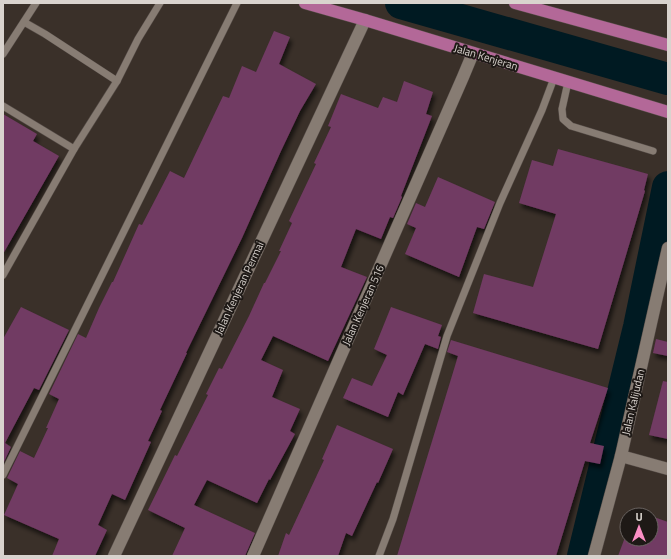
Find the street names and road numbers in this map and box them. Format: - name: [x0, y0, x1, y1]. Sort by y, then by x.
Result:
- street label: Jalan Kenjeran: [452, 40, 520, 74]
- street label: Jalan Kenjeran Permai: [210, 239, 268, 337]
- street label: Jalan Kenjeran 516: [338, 262, 388, 348]
- street label: Jalan Kalijudan: [618, 367, 648, 437]

